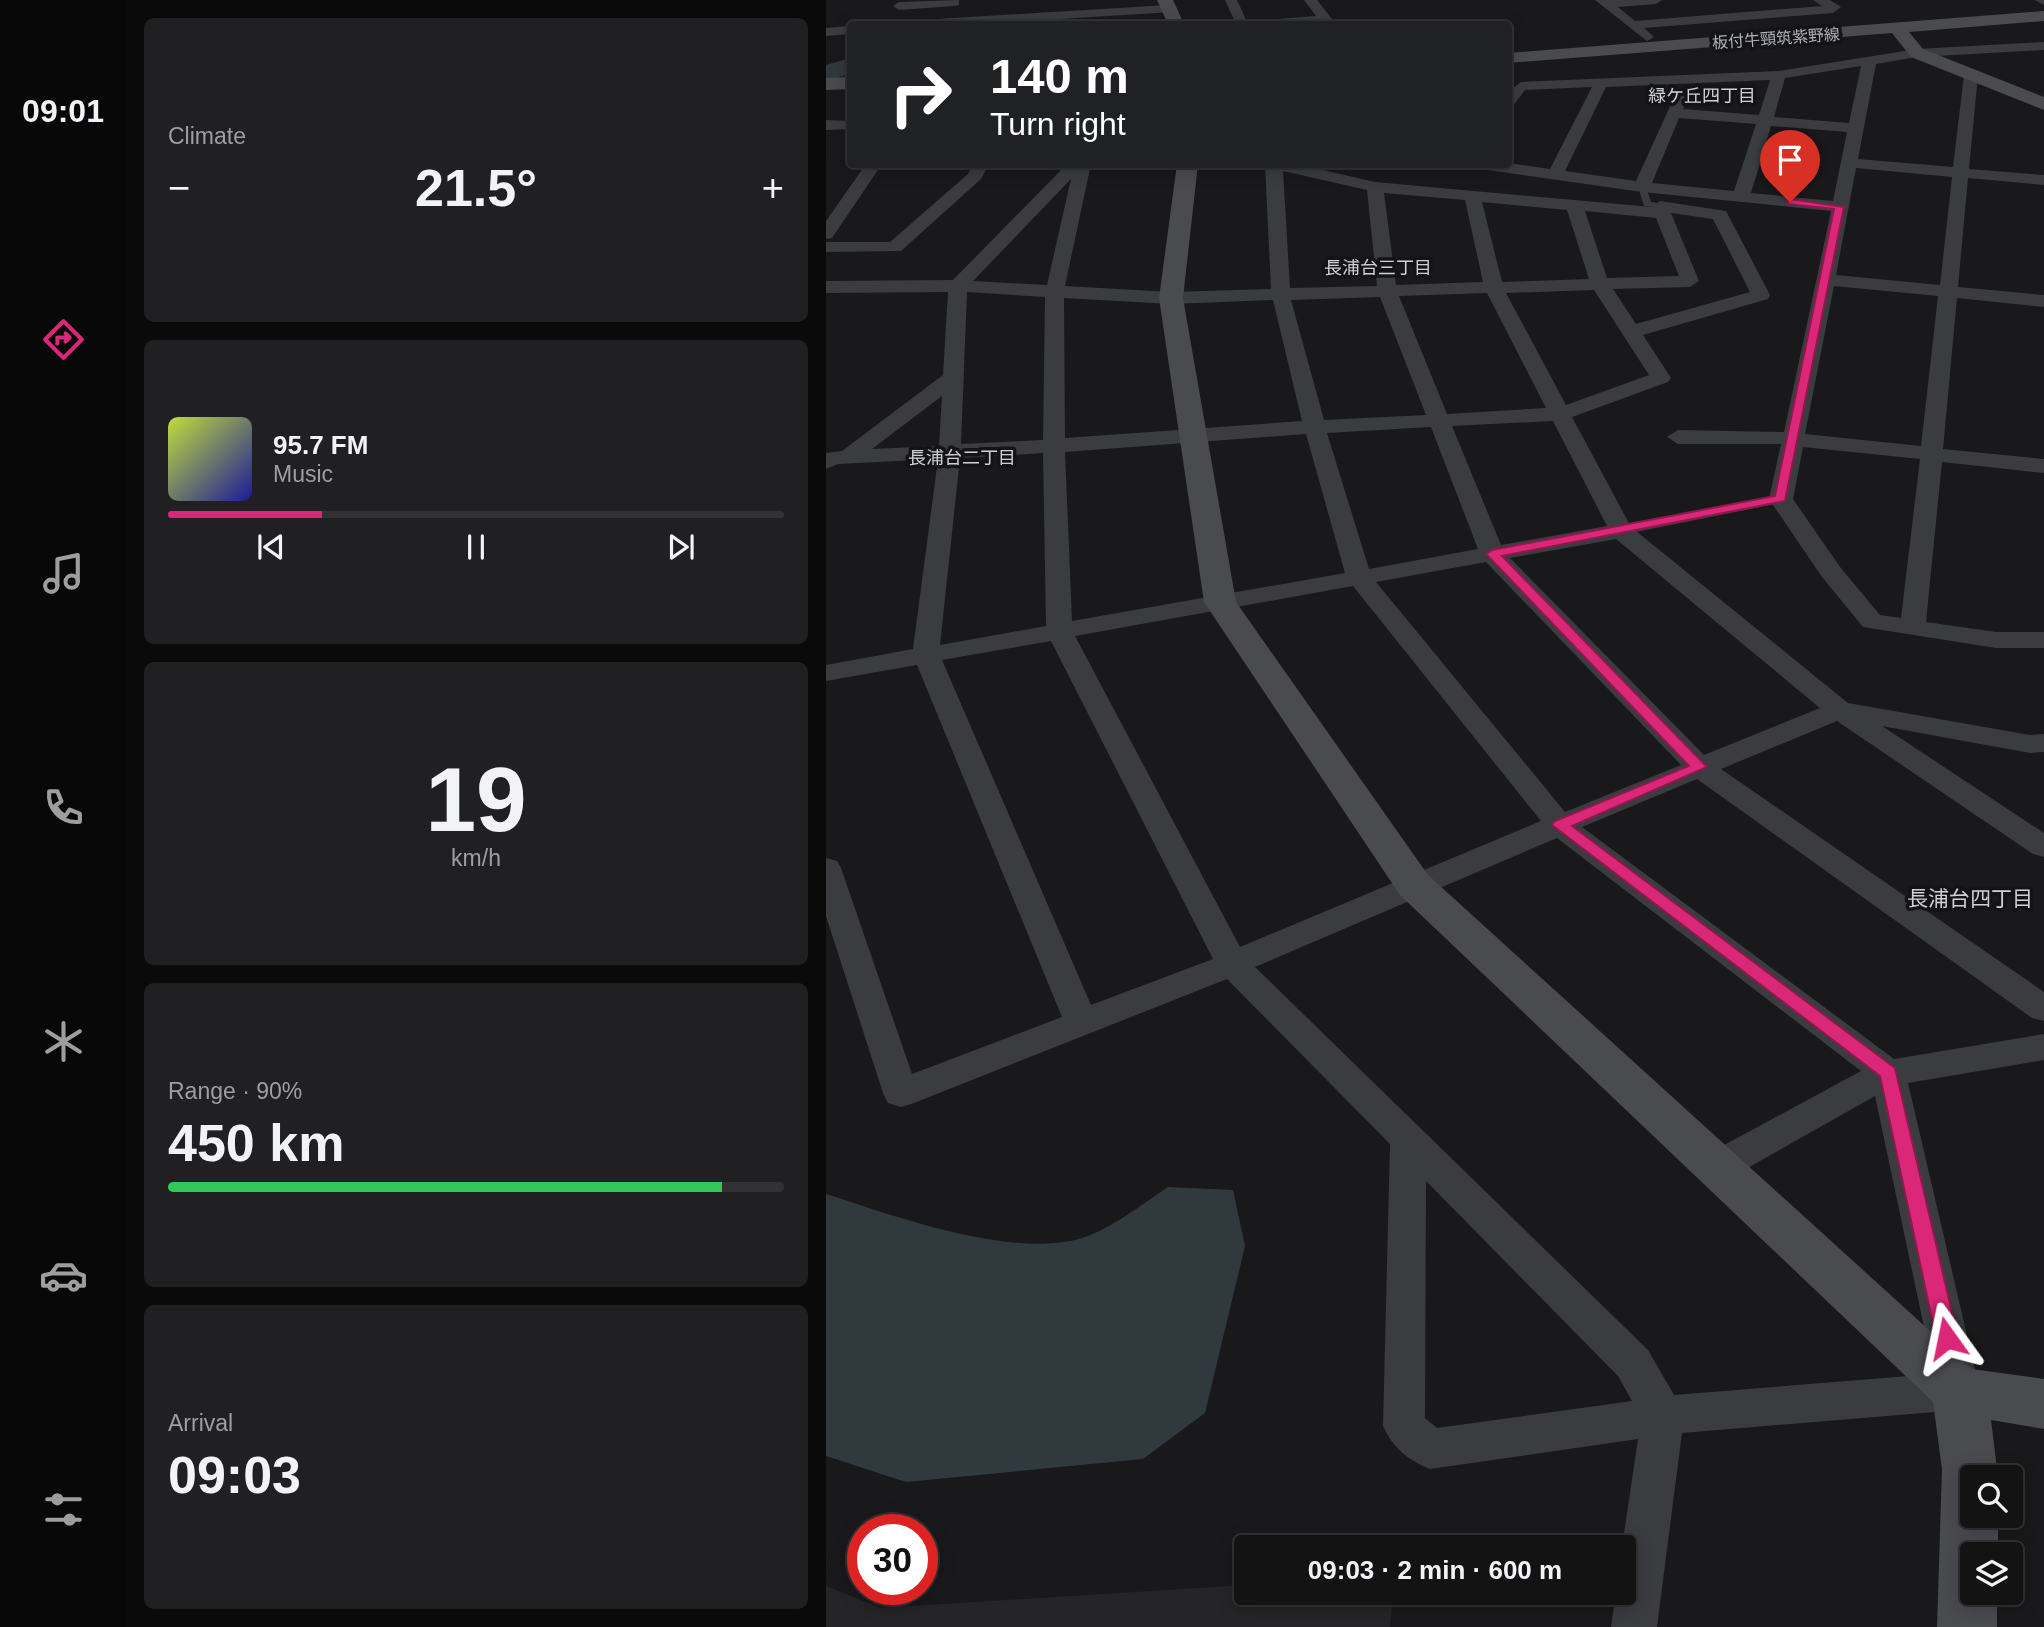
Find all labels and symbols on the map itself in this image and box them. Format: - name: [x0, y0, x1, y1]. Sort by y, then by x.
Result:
- street label: 板付牛頸筑紫野線: [1712, 26, 1840, 51]
- district label: 緑ケ丘四丁目: [1648, 86, 1756, 106]
- pin: [1760, 130, 1820, 202]
- district label: 長浦台三丁目: [1324, 258, 1432, 278]
- district label: 長浦台二丁目: [908, 448, 1016, 468]
- district label: 長浦台四丁目: [1907, 887, 2033, 910]
- position arrow: [1910, 1301, 1984, 1375]
- speed limit sign: 30: [847, 1514, 938, 1605]

